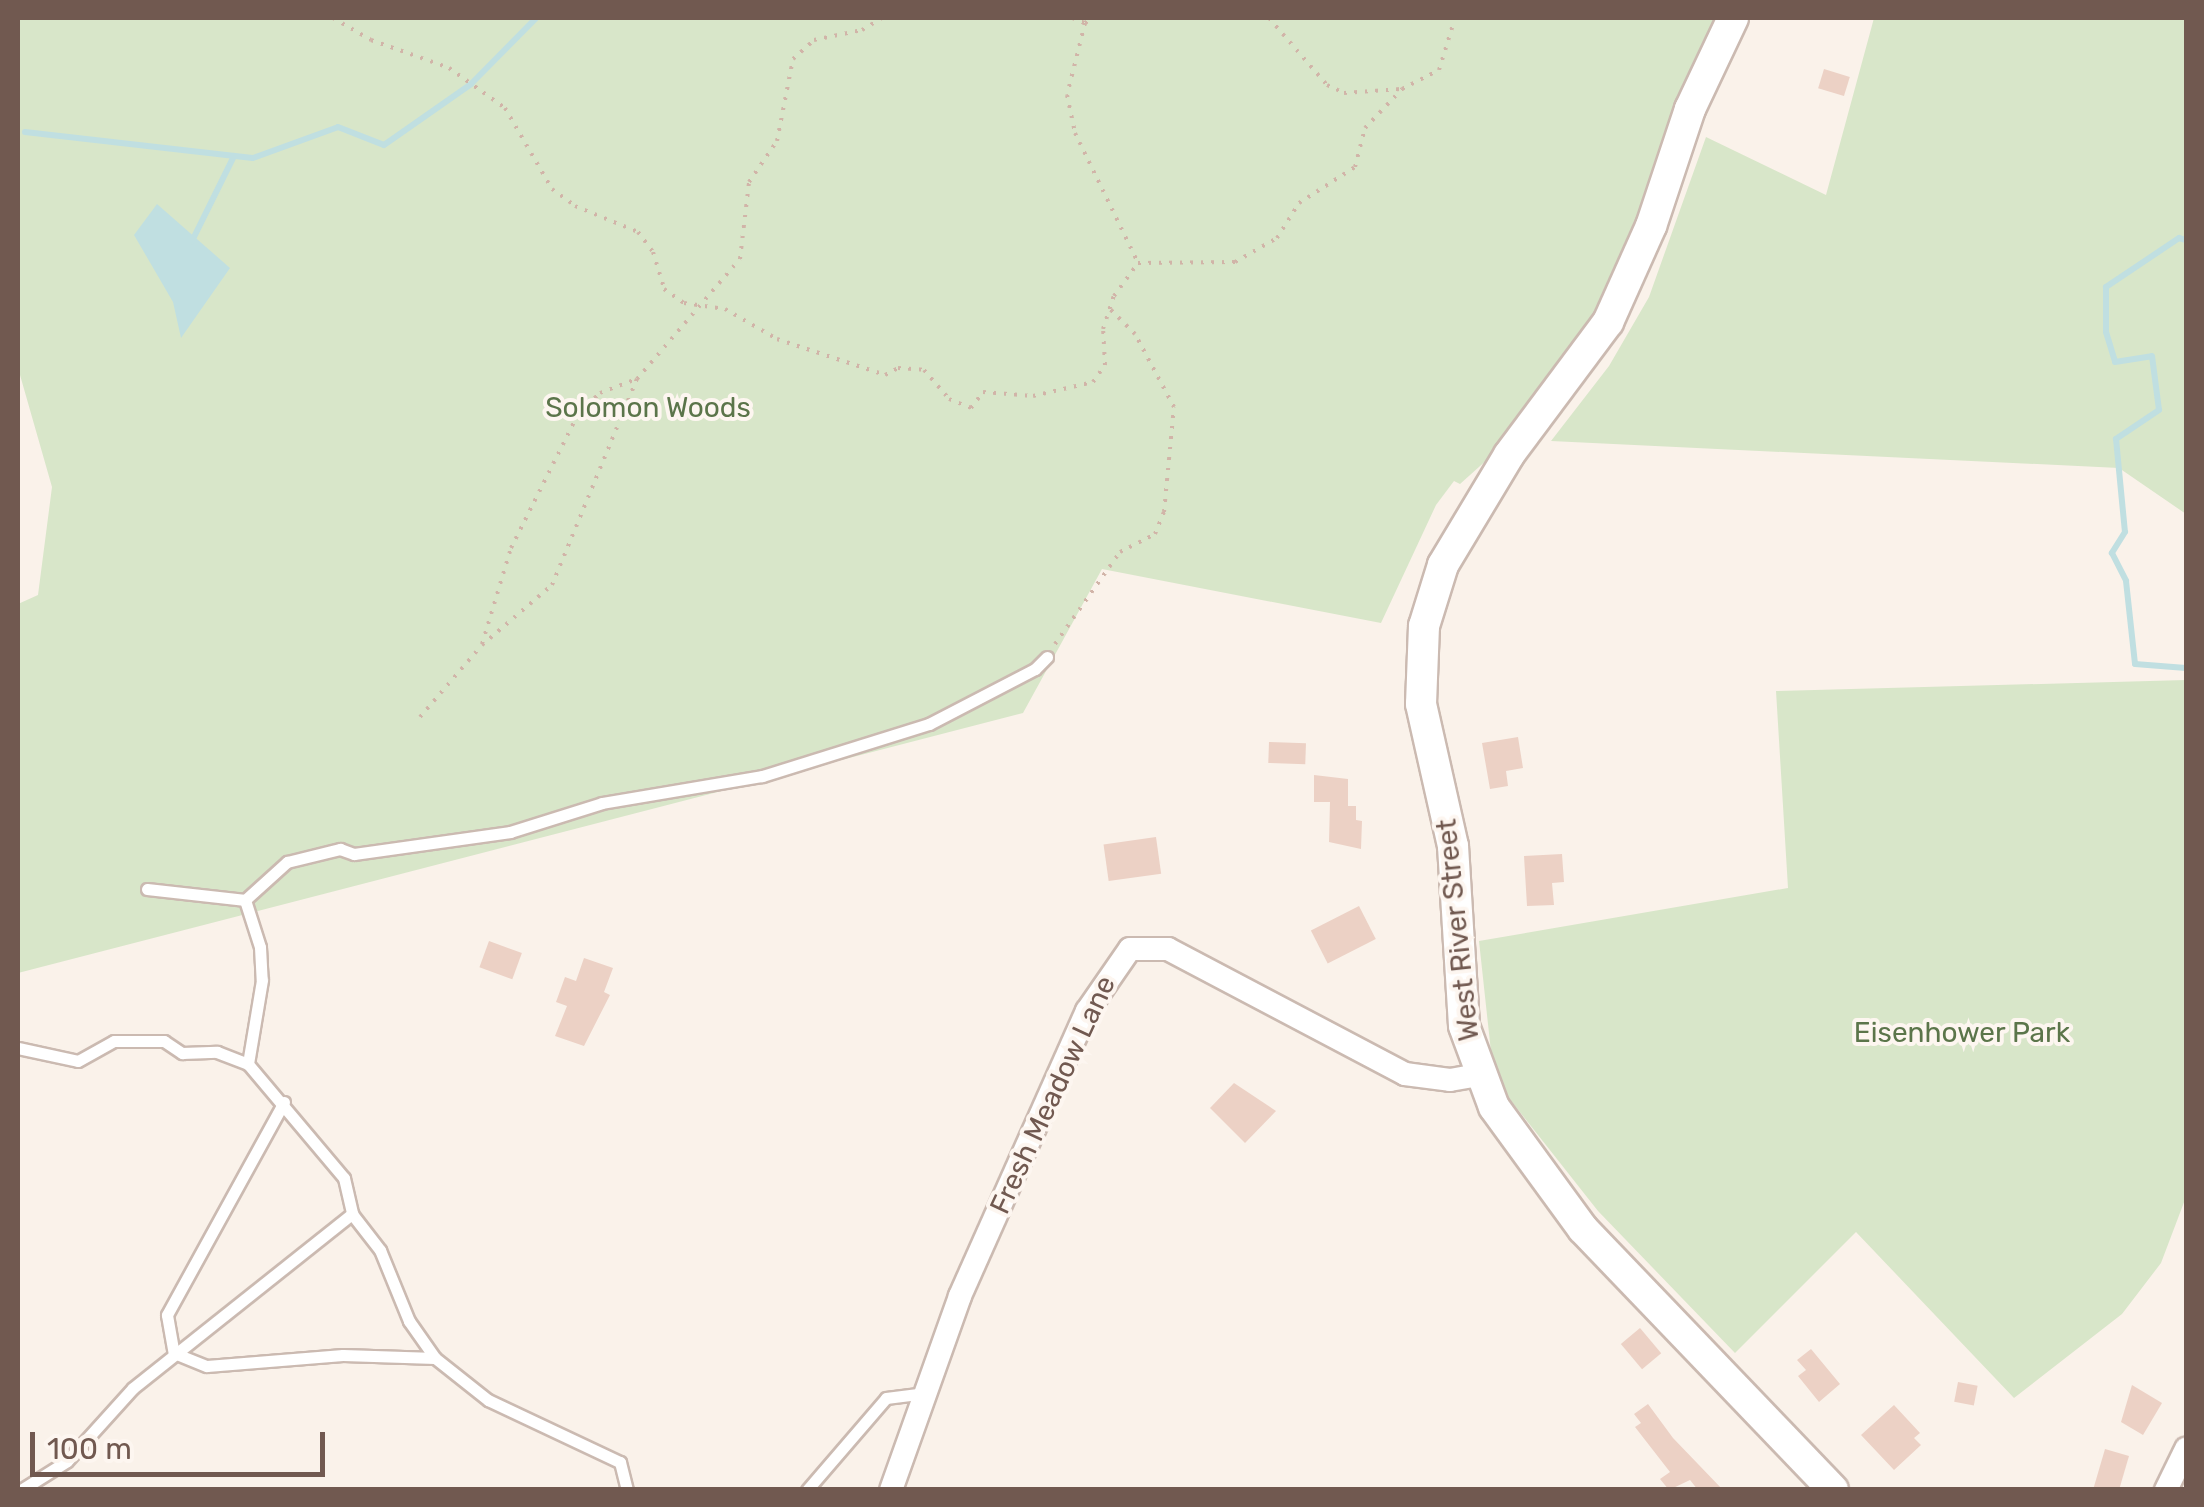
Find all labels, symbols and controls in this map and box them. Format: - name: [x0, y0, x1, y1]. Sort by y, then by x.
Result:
- park label: Solomon Woods: [545, 391, 751, 425]
- street label: West River Street: [1430, 817, 1486, 1043]
- street label: Fresh Meadow Lane: [983, 970, 1123, 1220]
- park label: Eisenhower Park: [1854, 1016, 2070, 1050]
- scale bar: [35, 1412, 330, 1474]
- text: 100 m: [47, 1431, 132, 1467]

